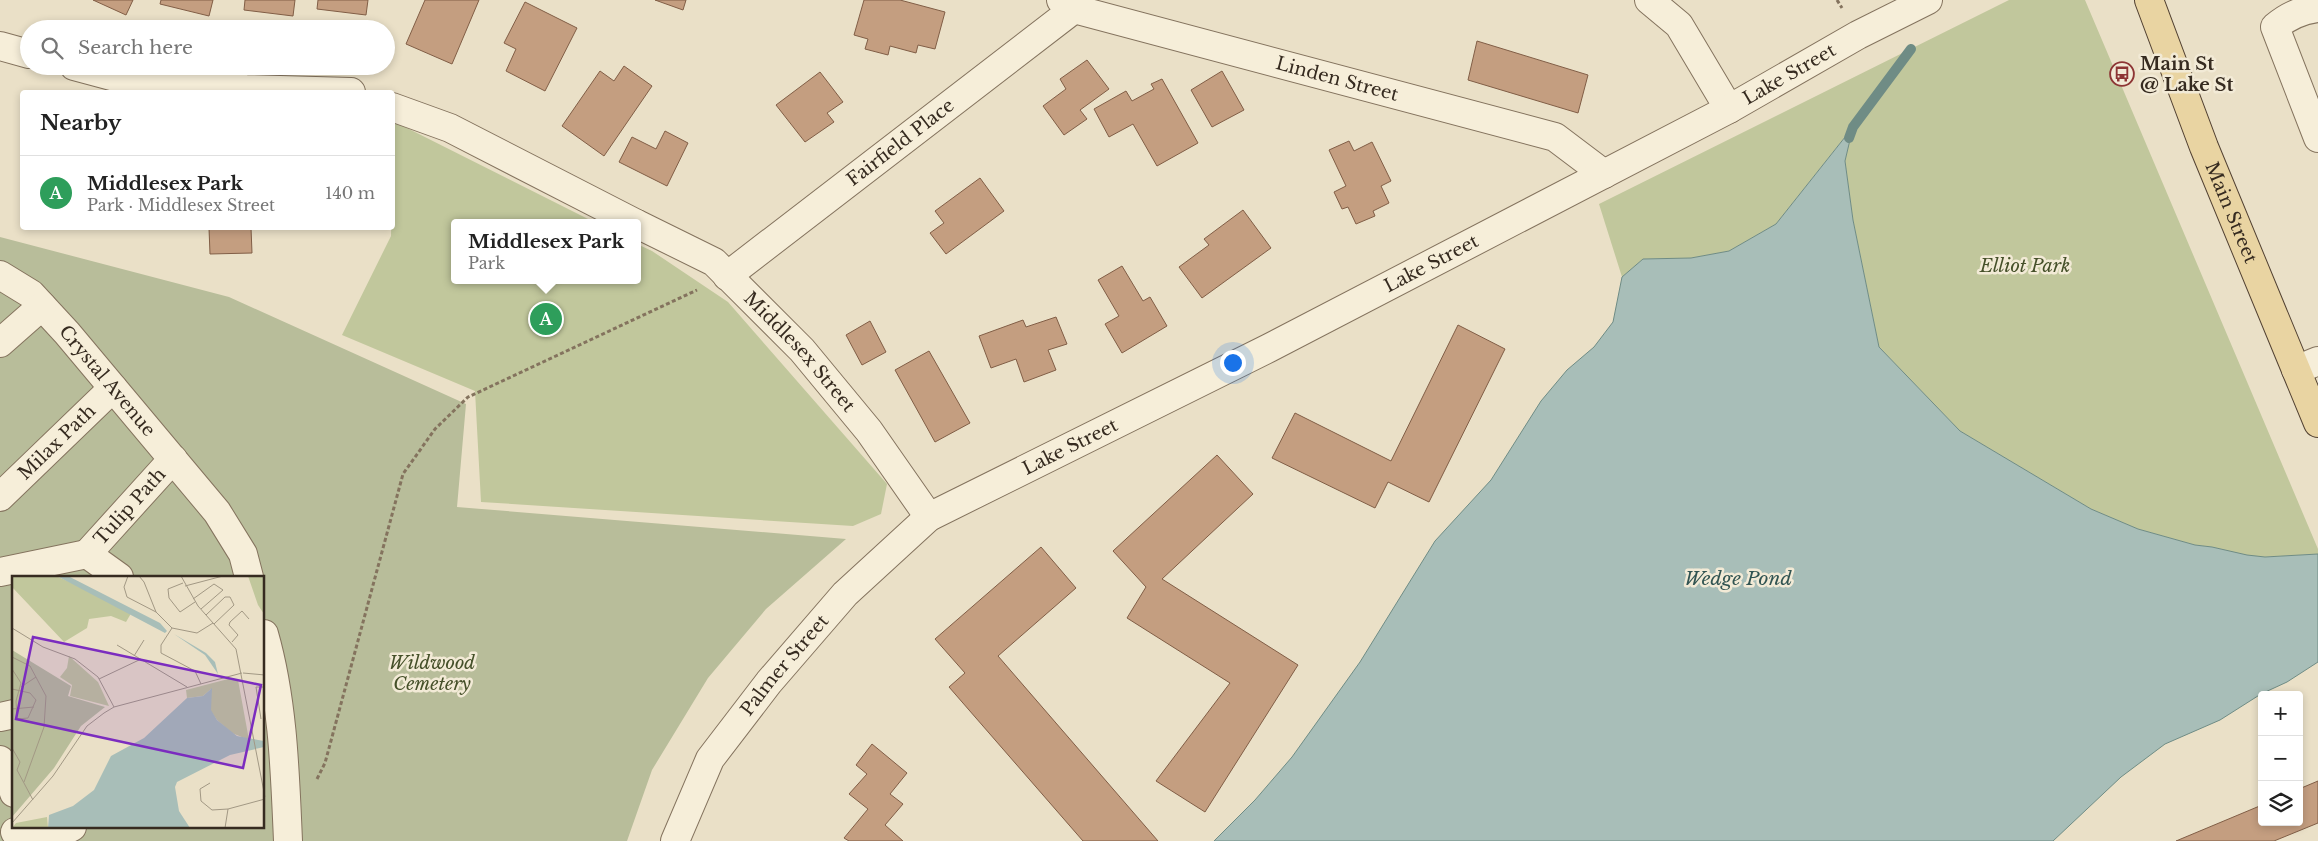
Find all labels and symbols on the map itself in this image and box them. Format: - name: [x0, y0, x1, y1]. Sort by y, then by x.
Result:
- street label: Lake Street: [1739, 39, 1840, 110]
- street label: Linden Street: [1273, 52, 1401, 106]
- place label: Main St @ Lake St: [2140, 53, 2233, 96]
- bus stop icon: Main St @ Lake St: [2109, 61, 2135, 87]
- street label: Fairfield Place: [843, 94, 959, 191]
- street label: Main Street: [2200, 159, 2262, 267]
- street label: Lake Street: [1380, 230, 1482, 297]
- park label: Elliot Park: [1979, 255, 2070, 277]
- street label: Middlesex Street: [739, 287, 860, 417]
- pin: A: [530, 300, 562, 338]
- street label: Crystal Avenue: [54, 321, 160, 441]
- your location: [1220, 350, 1246, 376]
- street label: Milax Path: [14, 400, 100, 484]
- street label: Lake Street: [1019, 414, 1121, 480]
- street label: Tulip Path: [90, 463, 170, 550]
- water label: Wedge Pond: [1684, 567, 1792, 590]
- inset map: [12, 576, 265, 828]
- street label: Palmer Street: [736, 610, 833, 720]
- park label: Wildwood Cemetery: [389, 652, 475, 695]

